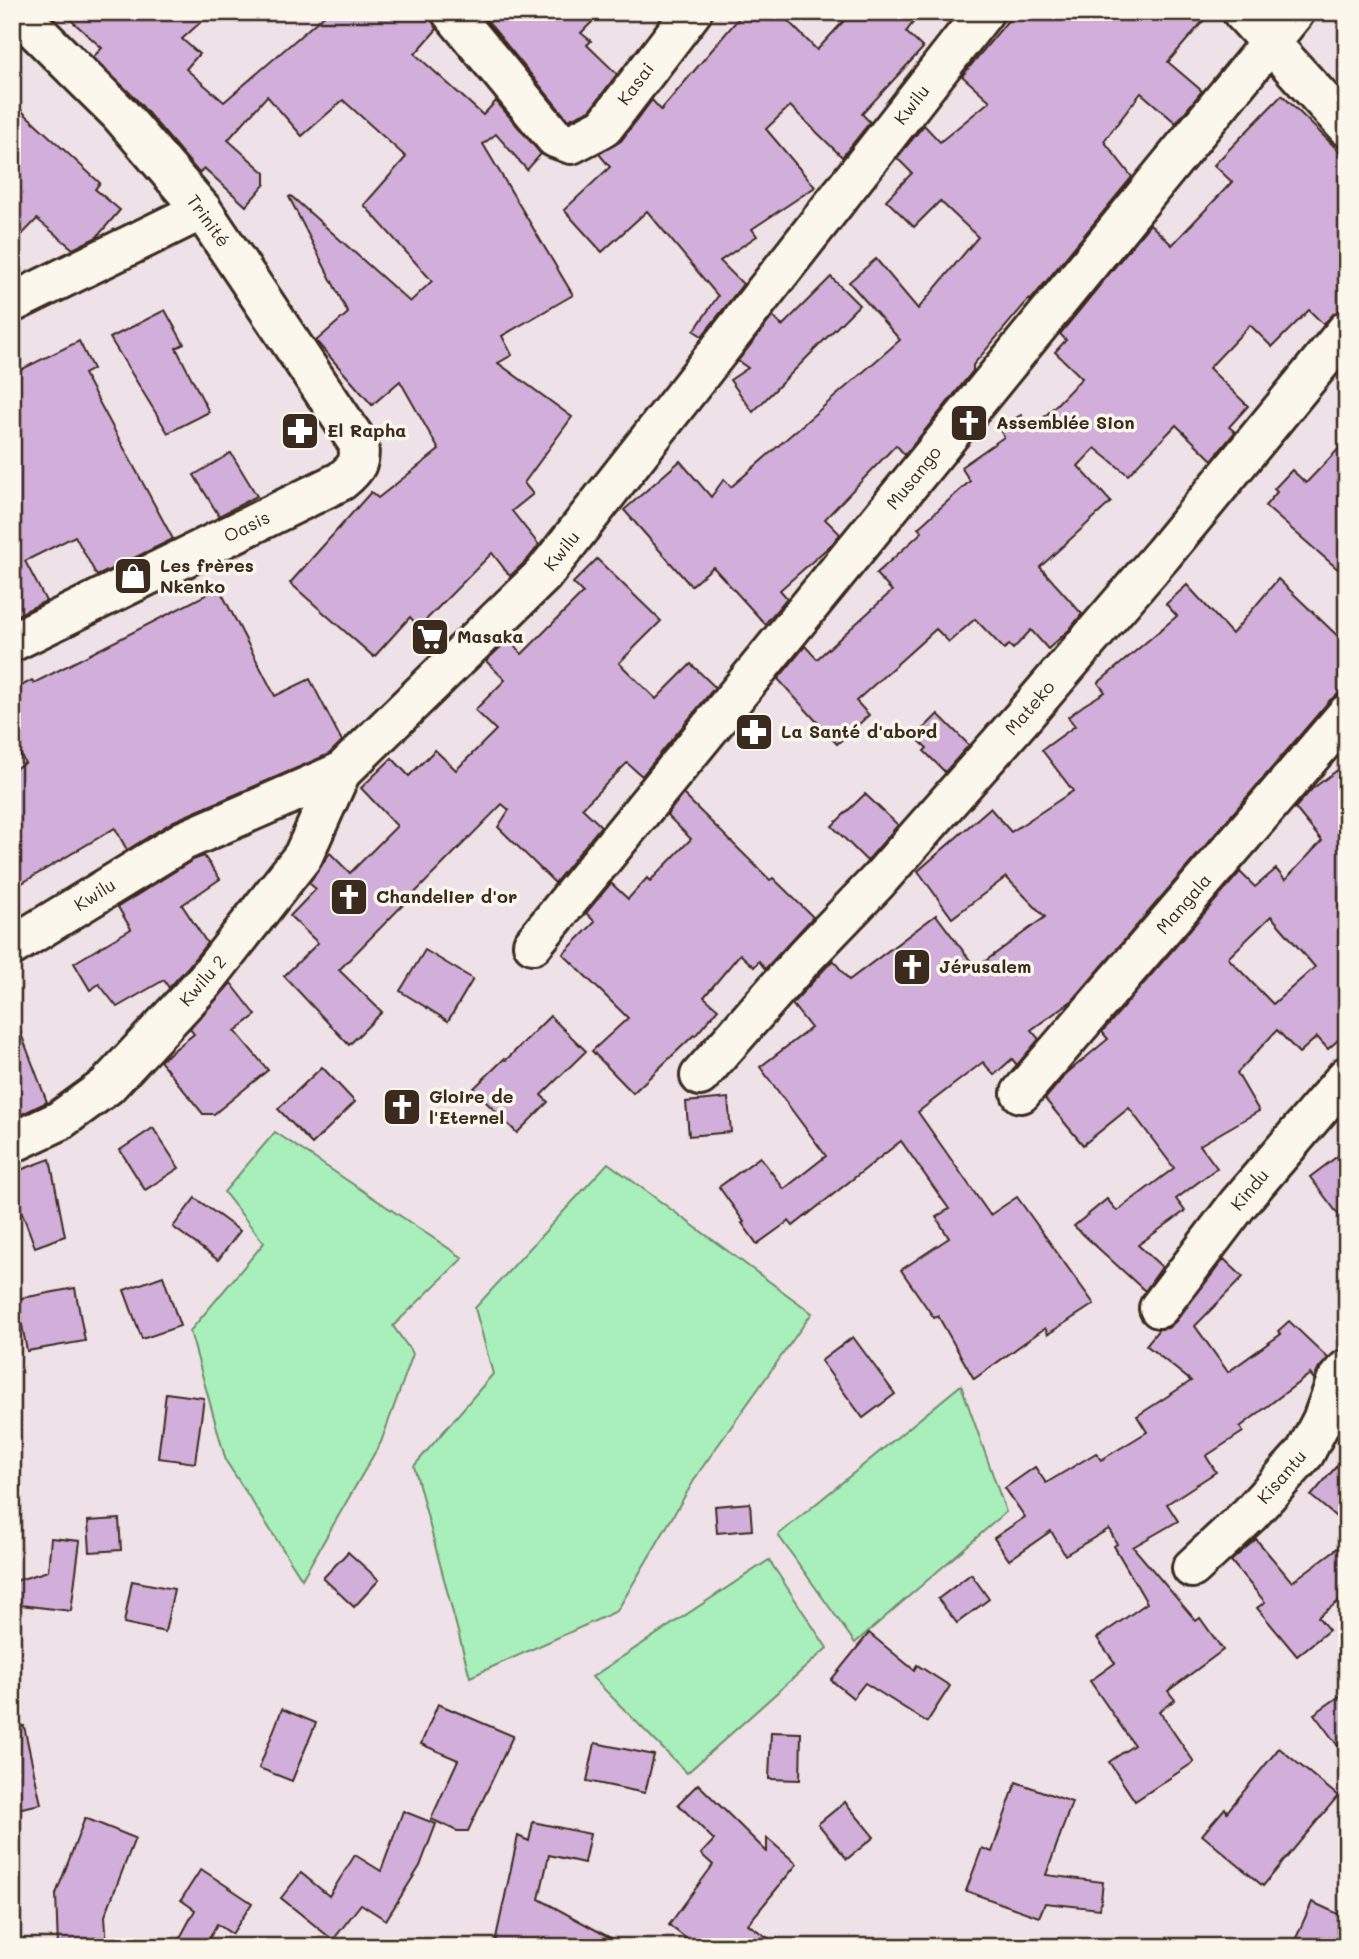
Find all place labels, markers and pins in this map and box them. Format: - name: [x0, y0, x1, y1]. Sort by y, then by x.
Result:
- church icon: Assemblée Sion: [948, 402, 990, 444]
- pharmacy icon: El Rapha: [279, 410, 321, 452]
- place label: Assemblée Sion: [996, 410, 1135, 434]
- place label: El Rapha: [327, 418, 406, 442]
- place label: Les frères Nkenko: [160, 553, 254, 598]
- shop icon: Les frères Nkenko: [112, 555, 154, 597]
- supermarket icon: Masaka: [409, 616, 451, 658]
- place label: Masaka: [457, 624, 524, 648]
- pharmacy icon: La Santé d'abord: [733, 711, 775, 753]
- place label: La Santé d'abord: [781, 719, 937, 743]
- church icon: Chandelier d'or: [328, 876, 370, 918]
- place label: Chandelier d'or: [376, 884, 517, 908]
- church icon: Jérusalem: [891, 946, 933, 988]
- place label: Jérusalem: [939, 954, 1031, 978]
- place label: Gloire de l'Eternel: [429, 1084, 514, 1129]
- church icon: Gloire de l'Eternel: [381, 1086, 423, 1128]

